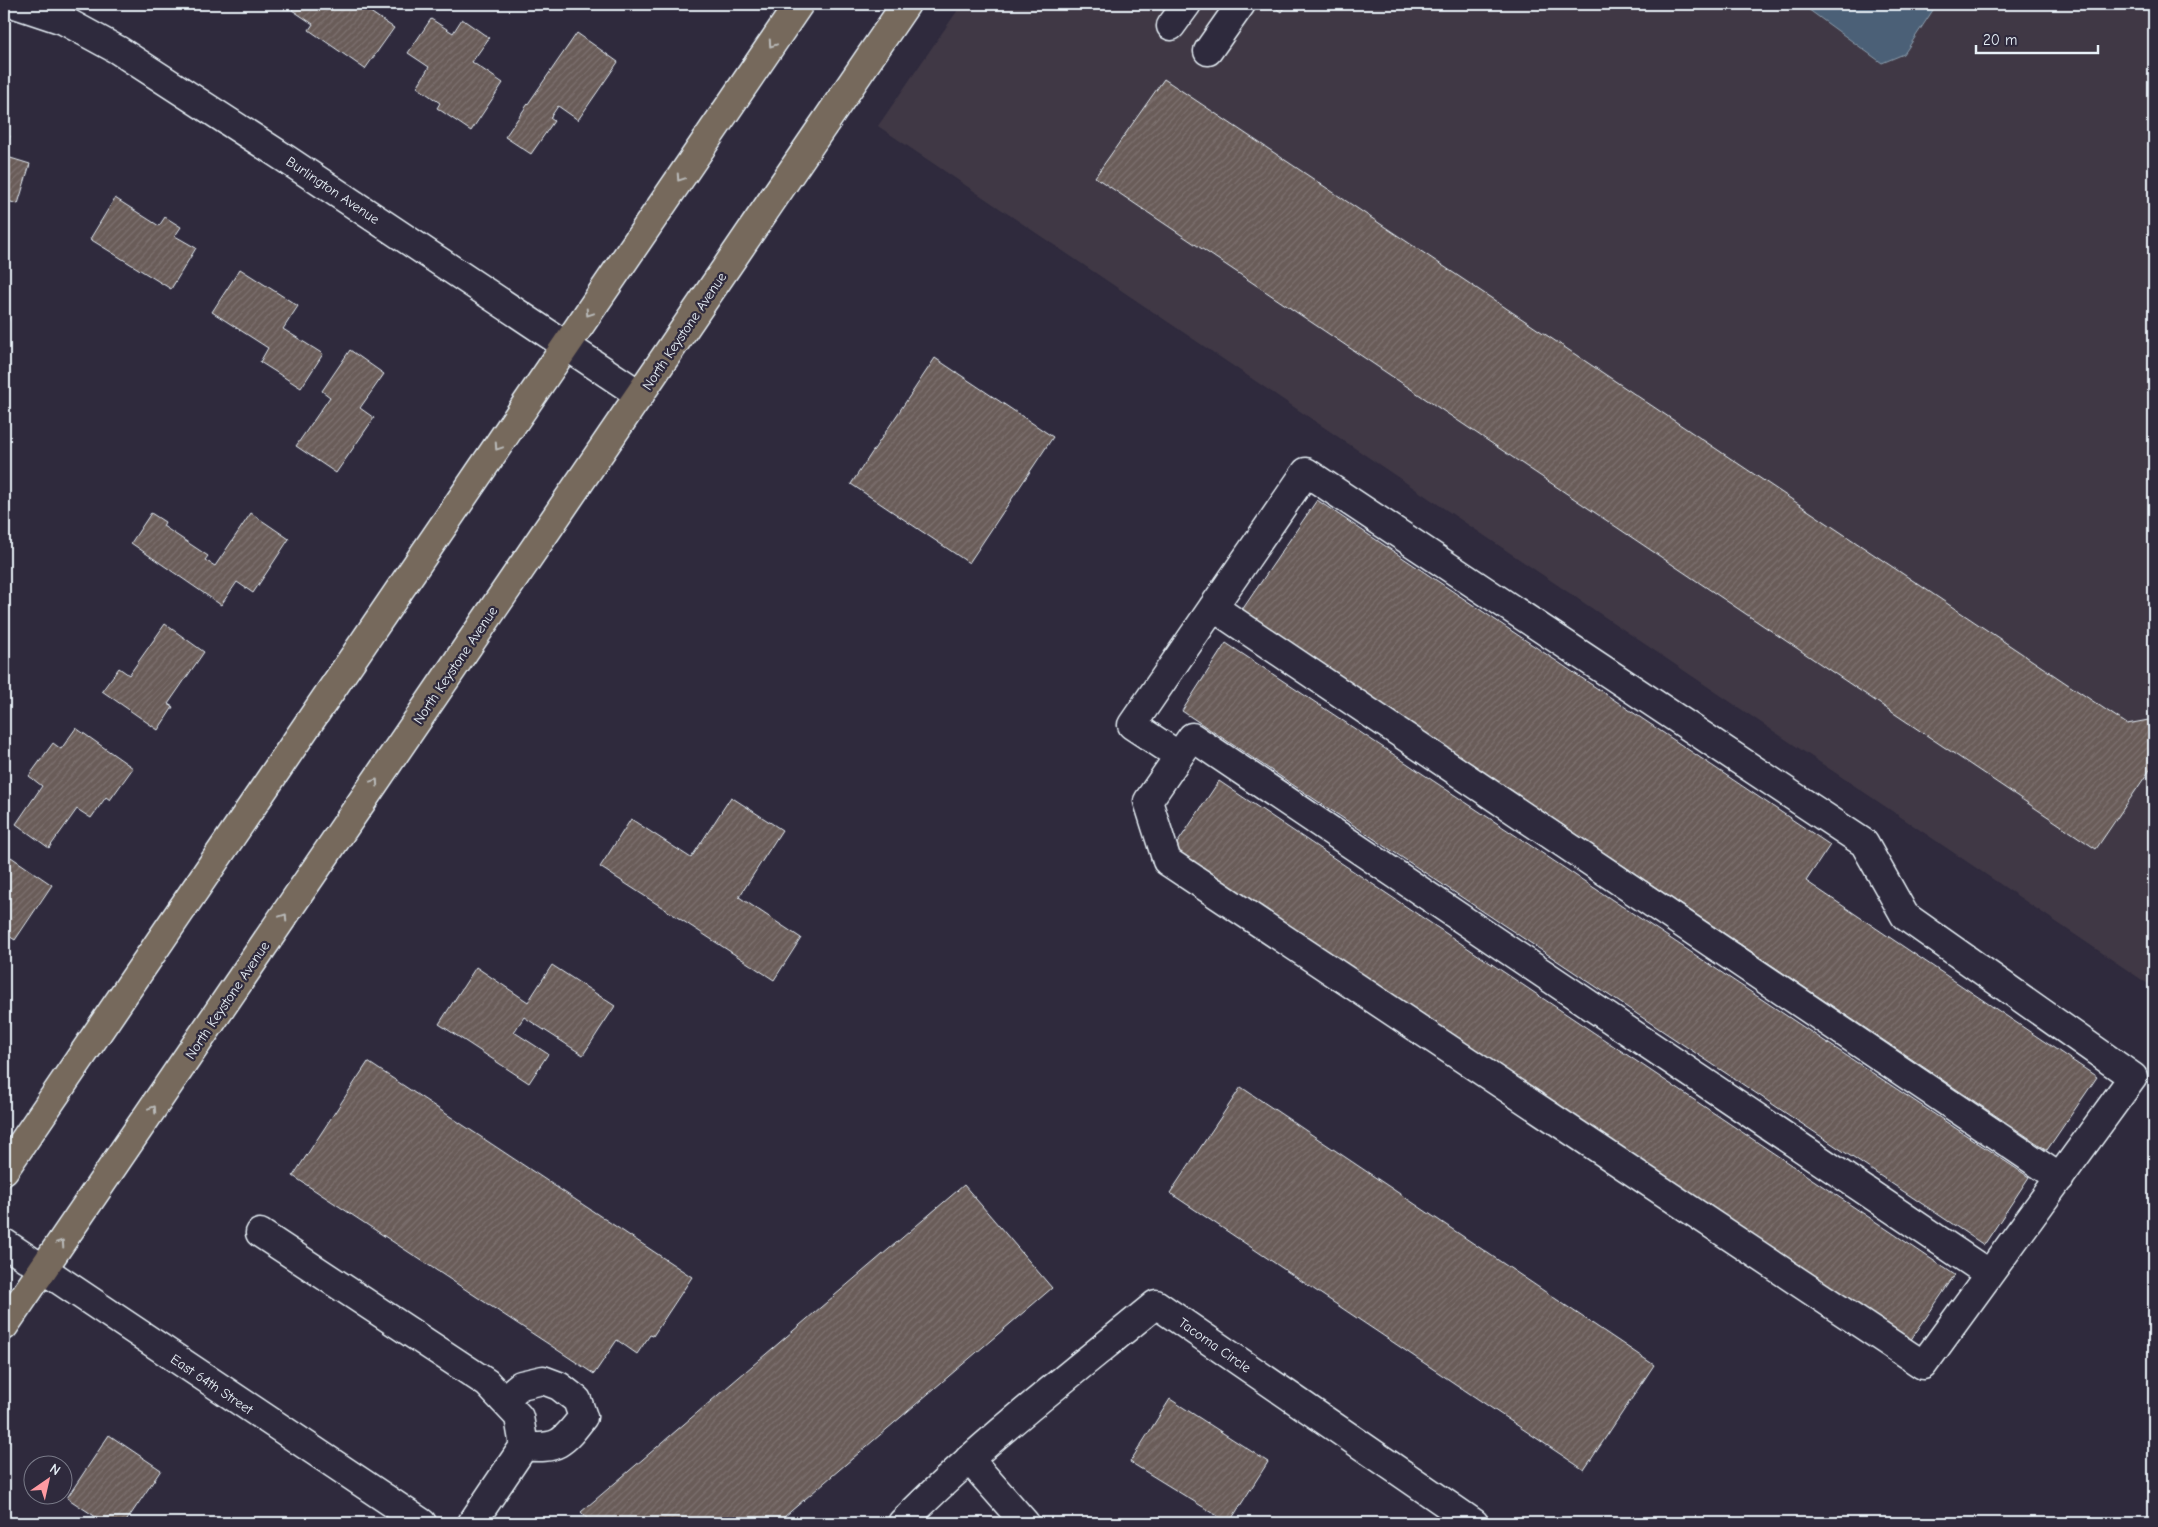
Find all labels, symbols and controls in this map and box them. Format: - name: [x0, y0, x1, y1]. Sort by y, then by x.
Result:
- scale bar: [1976, 22, 2098, 54]
- text: 20 m: [1983, 31, 2017, 49]
- one-way arrow: [769, 38, 778, 48]
- street label: Burlington Avenue: [283, 153, 383, 228]
- one-way arrow: [677, 172, 686, 182]
- street label: North Keystone Avenue: [639, 269, 730, 393]
- one-way arrow: [586, 307, 595, 316]
- one-way arrow: [495, 441, 504, 451]
- street label: North Keystone Avenue: [410, 603, 501, 727]
- one-way arrow: [369, 779, 378, 788]
- one-way arrow: [278, 913, 287, 922]
- street label: North Keystone Avenue: [182, 938, 273, 1062]
- one-way arrow: [147, 1105, 156, 1115]
- one-way arrow: [55, 1239, 64, 1249]
- street label: Tacoma Circle: [1175, 1314, 1254, 1377]
- street label: East 64th Street: [167, 1351, 257, 1419]
- north arrow: [22, 1454, 72, 1504]
- text: N: [46, 1460, 64, 1479]

